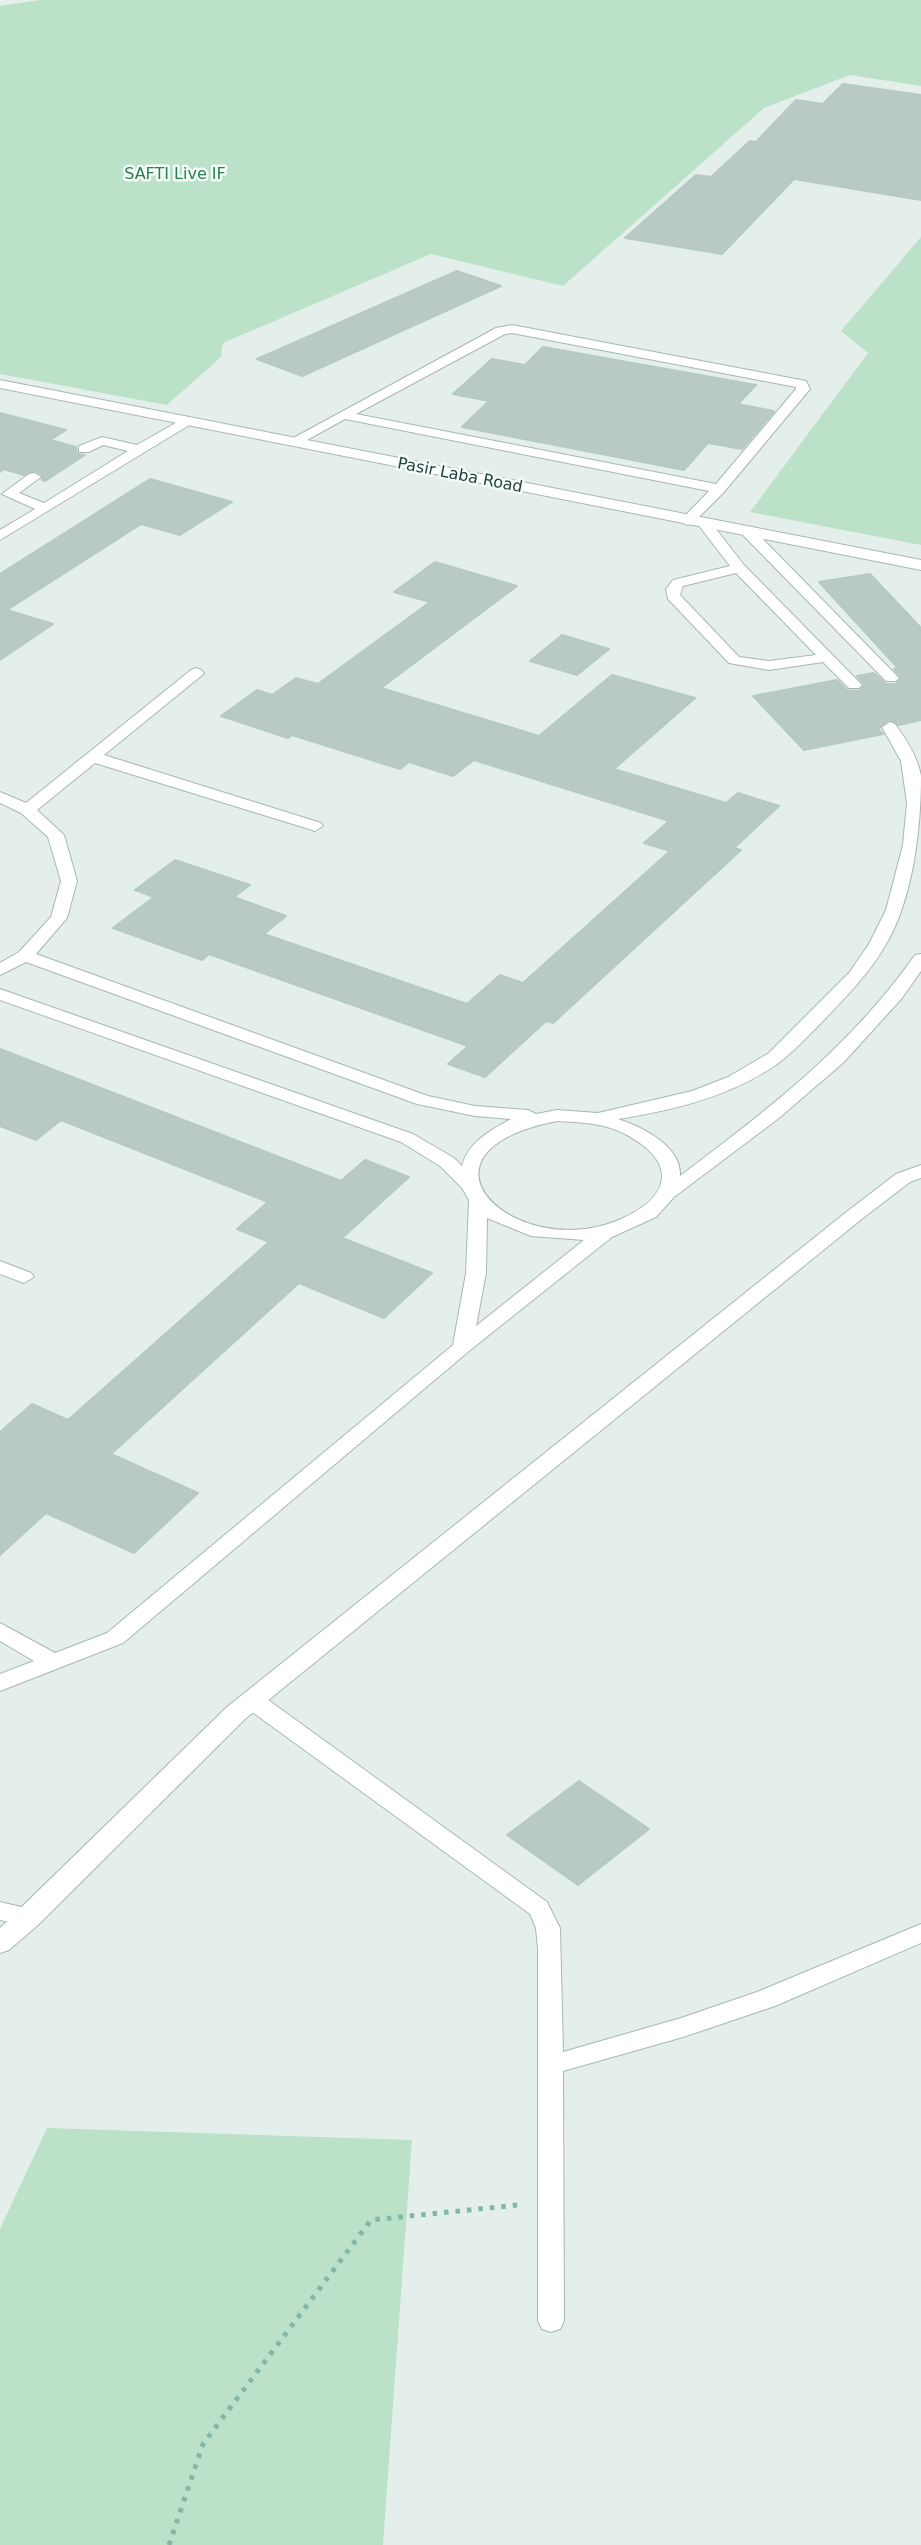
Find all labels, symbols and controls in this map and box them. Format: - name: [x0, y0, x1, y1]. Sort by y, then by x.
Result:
- park label: SAFTI Live IF: [124, 165, 226, 185]
- street label: Pasir Laba Road: [396, 454, 524, 498]

